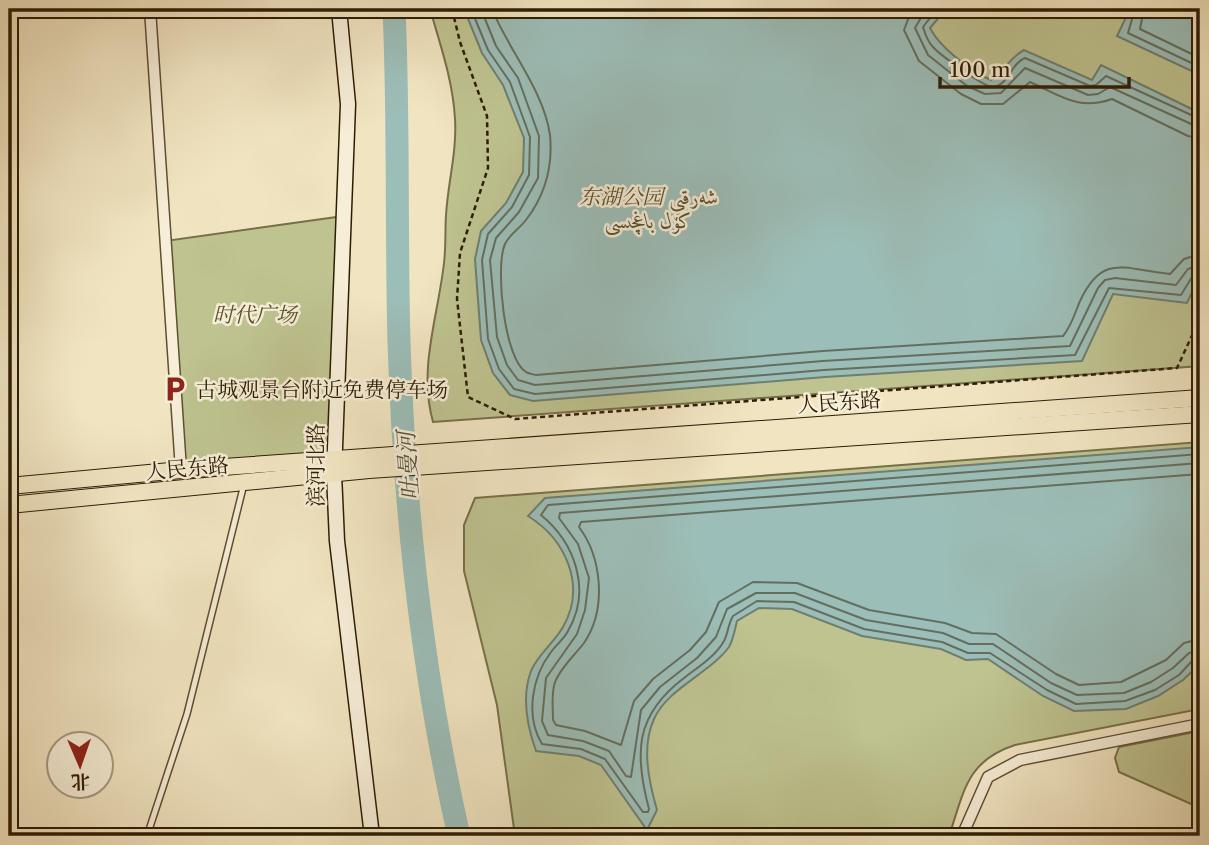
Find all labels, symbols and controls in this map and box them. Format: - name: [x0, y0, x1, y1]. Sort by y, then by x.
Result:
- scale bar: [940, 46, 1128, 90]
- text: 100 m: [950, 57, 1011, 82]
- park label: 东湖公园 شەرقىي كۆل باغچىسى: [579, 184, 719, 236]
- park label: 时代广场: [213, 302, 299, 327]
- parking icon: 古城观景台附近免费停车场: [160, 374, 190, 404]
- place label: 古城观景台附近免费停车场: [196, 377, 448, 402]
- street label: 人民东路: [796, 387, 882, 417]
- street label: 滨河北路: [303, 423, 328, 507]
- water label: 吐曼河: [391, 427, 424, 501]
- street label: 人民东路: [144, 452, 230, 484]
- north arrow: [46, 730, 116, 800]
- text: 北: [71, 770, 90, 793]

